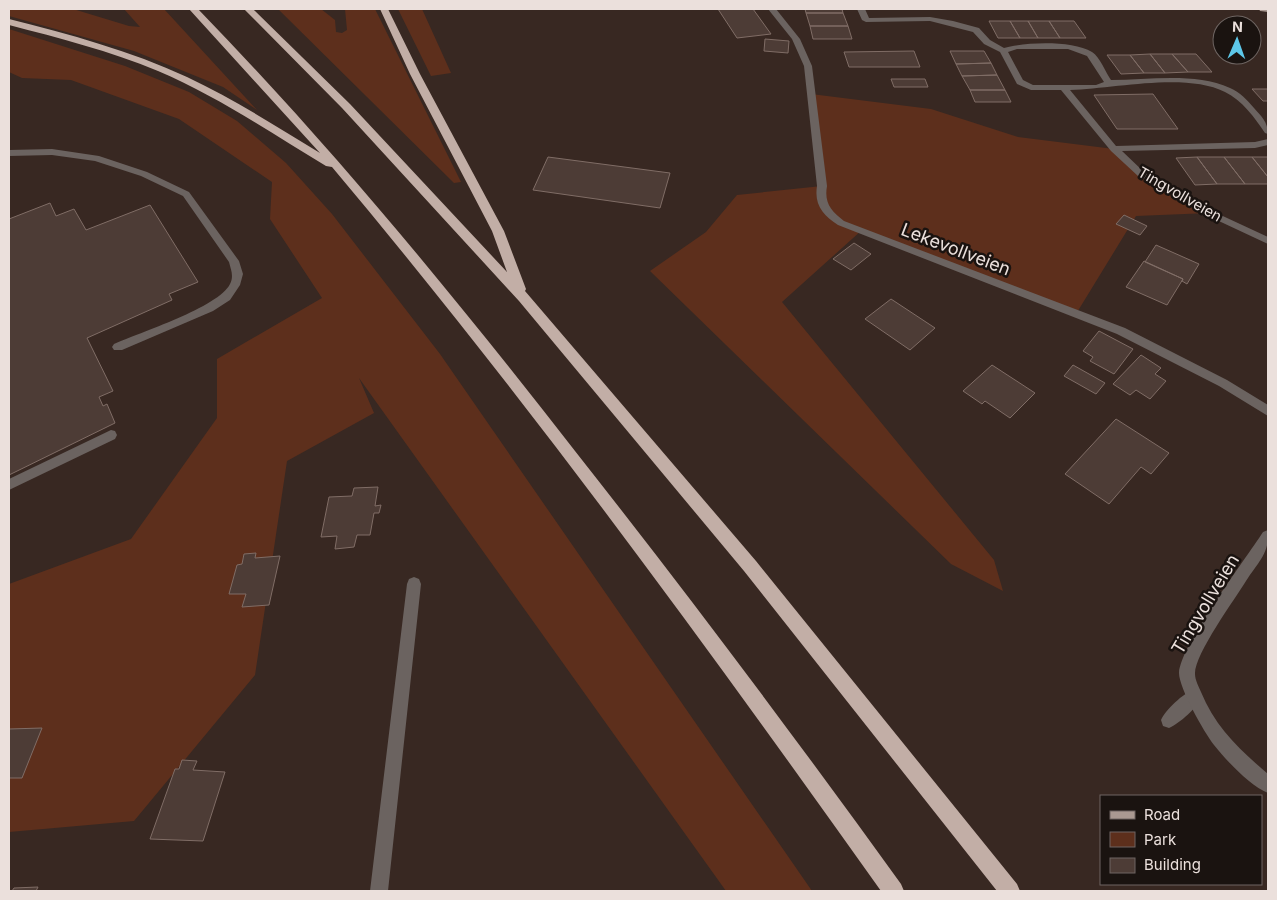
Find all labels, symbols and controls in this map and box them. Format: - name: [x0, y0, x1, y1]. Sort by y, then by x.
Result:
- north arrow: [1212, 15, 1262, 65]
- text: N: [1232, 18, 1243, 35]
- street label: Tingvollveien: [1135, 162, 1225, 226]
- street label: Lekevollveien: [898, 219, 1014, 279]
- street label: Tingvollveien: [1167, 550, 1243, 658]
- legend: [1100, 795, 1262, 885]
- text: Road: [1144, 805, 1180, 824]
- text: Park: [1144, 830, 1177, 849]
- text: Building: [1144, 855, 1201, 874]

